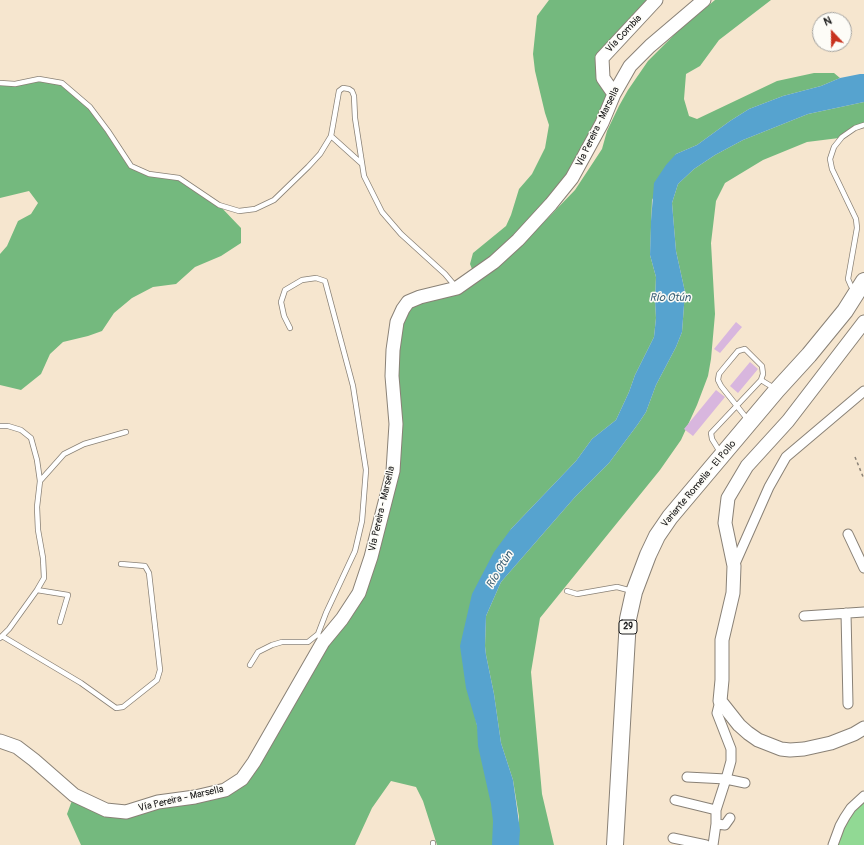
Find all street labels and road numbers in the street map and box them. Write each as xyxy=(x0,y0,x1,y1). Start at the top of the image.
street label: Vía Combia xyxy=(604,13,644,55)
street label: Vía Pereira - Marsella xyxy=(573,85,623,169)
street label: Variante Romelia - El Pollo xyxy=(659,438,739,530)
street label: Vía Pereira - Marsella xyxy=(366,465,398,553)
road number: 29 xyxy=(619,620,637,634)
street label: Vía Pereira - Marsella xyxy=(137,783,225,815)

